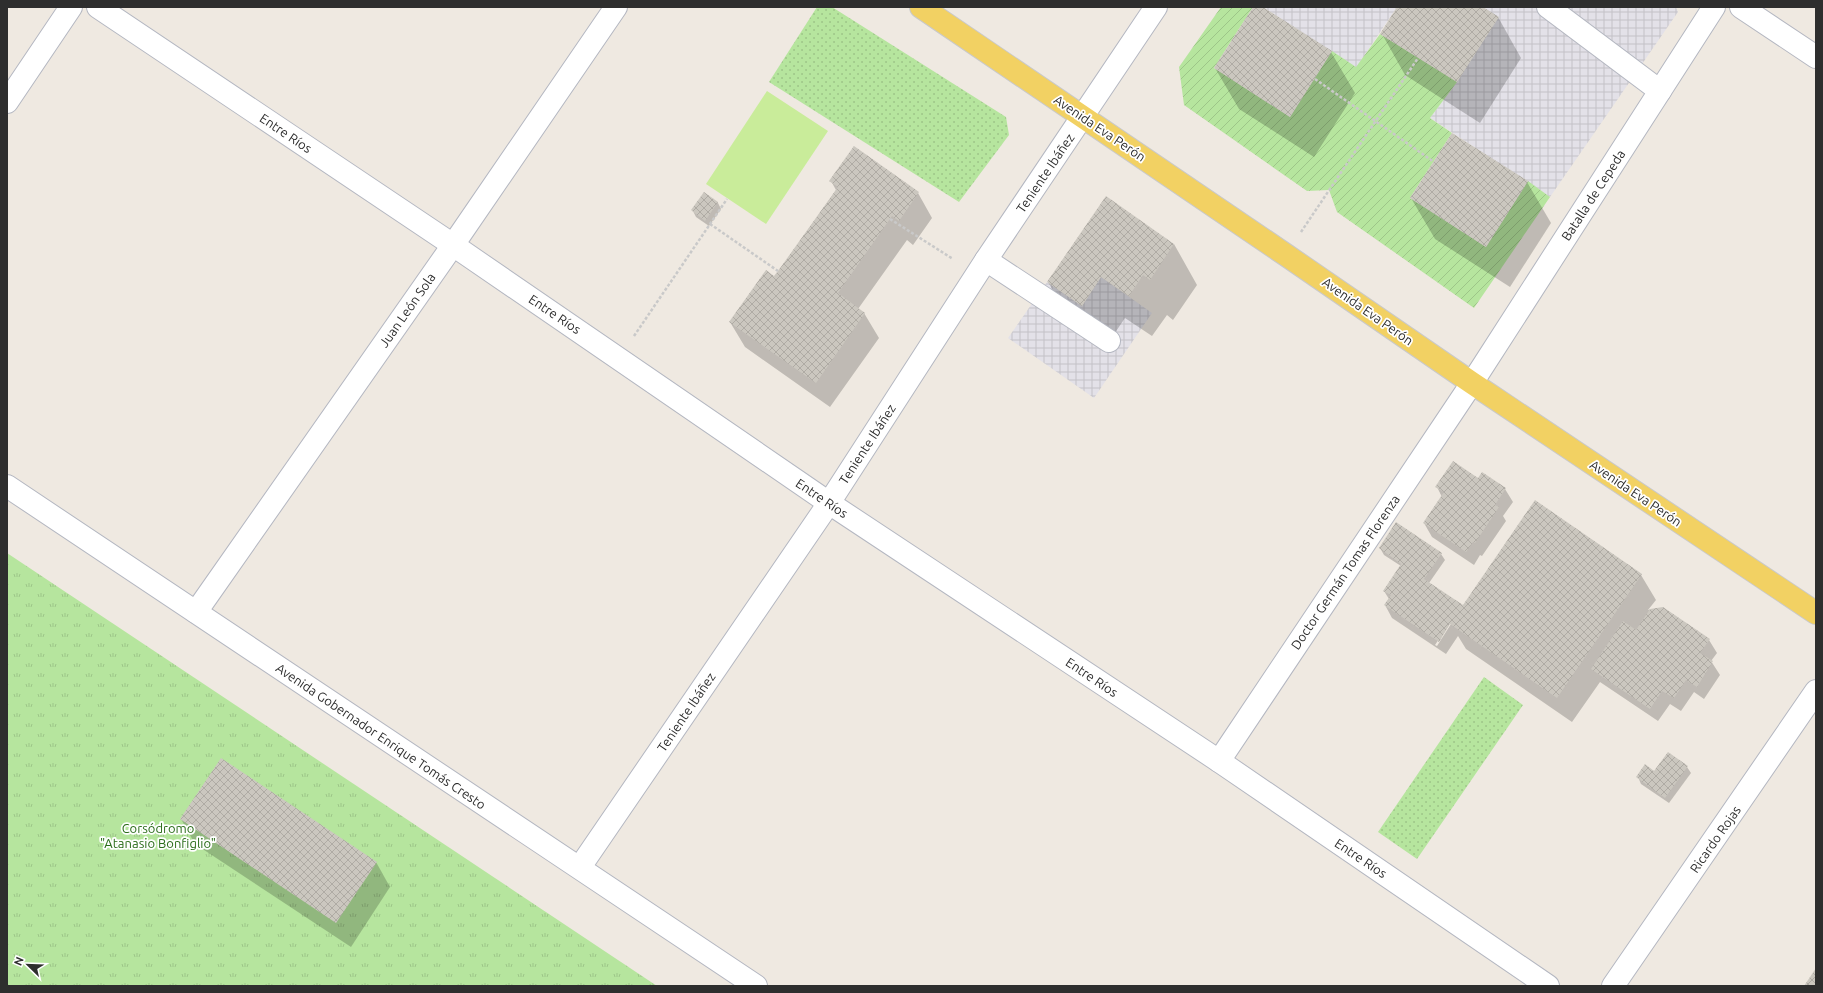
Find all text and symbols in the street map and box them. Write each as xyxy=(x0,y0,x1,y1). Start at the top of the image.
street label: Avenida Eva Perón xyxy=(1052,92,1148,164)
street label: Entre Ríos xyxy=(257,111,315,156)
street label: Teniente Ibáñez xyxy=(1013,131,1077,215)
street label: Batalla de Cepeda xyxy=(1558,147,1628,243)
street label: Juan León Sola xyxy=(376,270,438,350)
street label: Avenida Eva Perón xyxy=(1320,274,1416,348)
street label: Entre Ríos xyxy=(526,292,584,337)
street label: Teniente Ibáñez xyxy=(836,401,898,487)
street label: Avenida Eva Perón xyxy=(1588,457,1684,529)
street label: Entre Ríos xyxy=(793,476,851,521)
street label: Doctor Germán Tomas Florenza xyxy=(1288,492,1402,652)
street label: Entre Ríos xyxy=(1063,655,1121,700)
street label: Avenida Gobernador Enrique Tomás Cresto xyxy=(274,660,488,812)
street label: Teniente Ibáñez xyxy=(654,670,718,754)
street label: Ricardo Rojas xyxy=(1687,803,1743,875)
park label: Corsódromo "Atanasio Bonfiglio" xyxy=(100,821,216,850)
street label: Entre Ríos xyxy=(1332,836,1390,881)
north arrow xyxy=(8,945,48,985)
text: N xyxy=(12,955,26,967)

